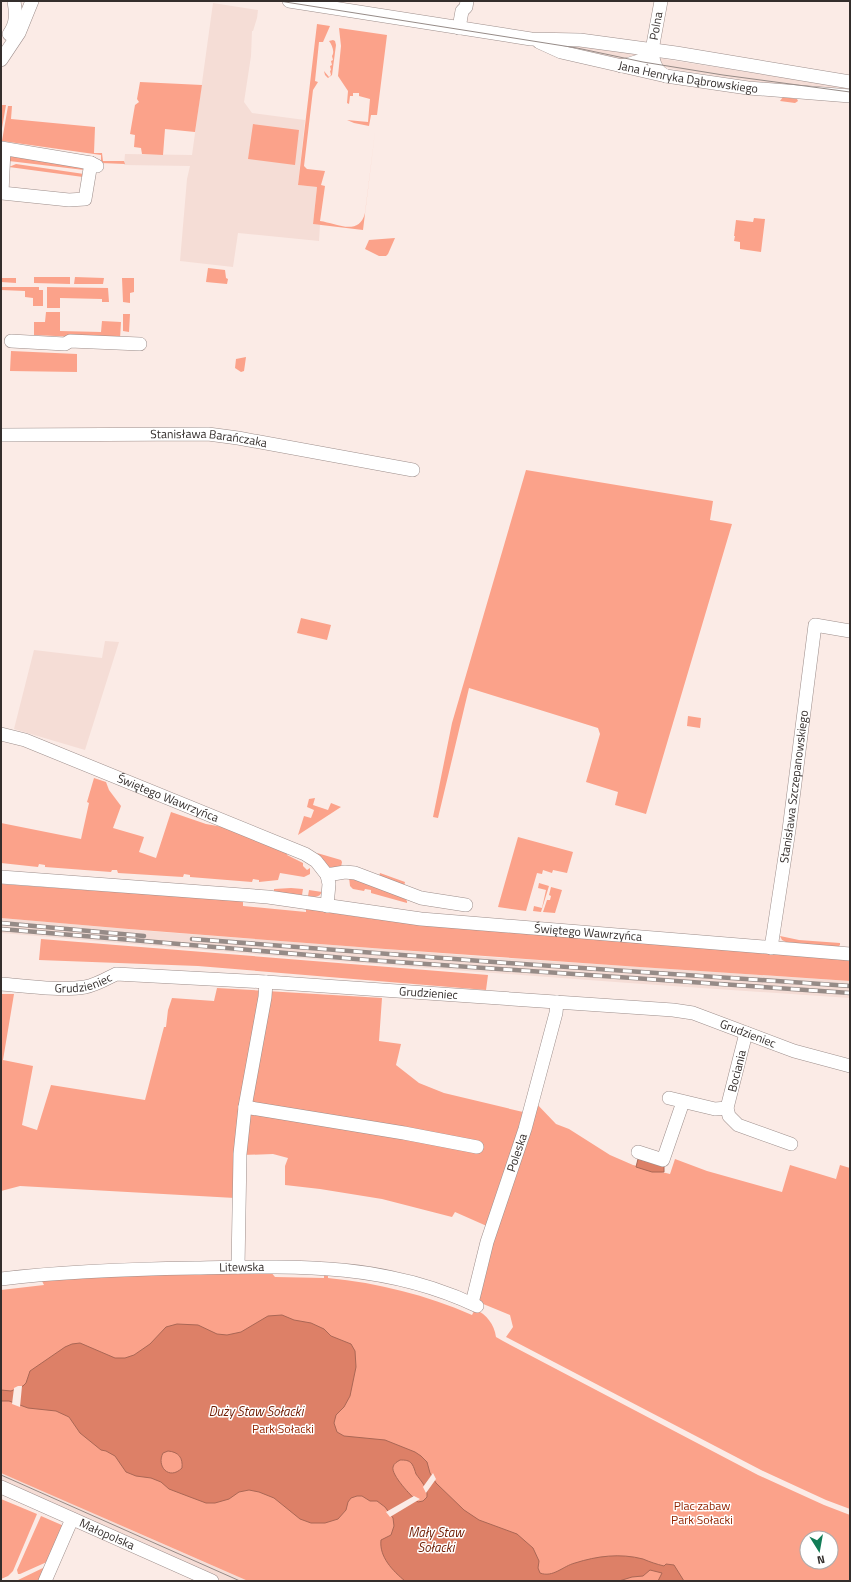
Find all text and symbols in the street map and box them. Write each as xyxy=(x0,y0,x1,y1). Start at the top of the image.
street label: Polna xyxy=(644,10,667,42)
street label: Jana Henryka Dąbrowskiego xyxy=(617,55,759,98)
street label: Stanisława Barańczaka xyxy=(150,424,269,452)
street label: Stanisława Szczepanowskiego xyxy=(774,709,813,864)
street label: Świętego Wawrzyńca xyxy=(114,768,222,827)
street label: Świętego Wawrzyńca xyxy=(533,918,643,946)
street label: Grudzieniec xyxy=(54,968,115,998)
street label: Grudzieniec xyxy=(398,981,458,1004)
street label: Grudzieniec xyxy=(717,1014,779,1052)
street label: Bociania xyxy=(722,1048,751,1094)
street label: Poleska xyxy=(501,1131,532,1174)
street label: Litewska xyxy=(219,1257,264,1276)
water label: Duży Staw Sołacki xyxy=(209,1401,305,1421)
park label: Park Sołacki xyxy=(252,1419,314,1438)
park label: Plac zabaw Park Sołacki xyxy=(671,1496,733,1529)
street label: Małopolska xyxy=(76,1513,138,1554)
water label: Mały Staw Sołacki xyxy=(408,1522,465,1557)
north arrow xyxy=(799,1530,839,1570)
text: N xyxy=(816,1551,826,1568)

